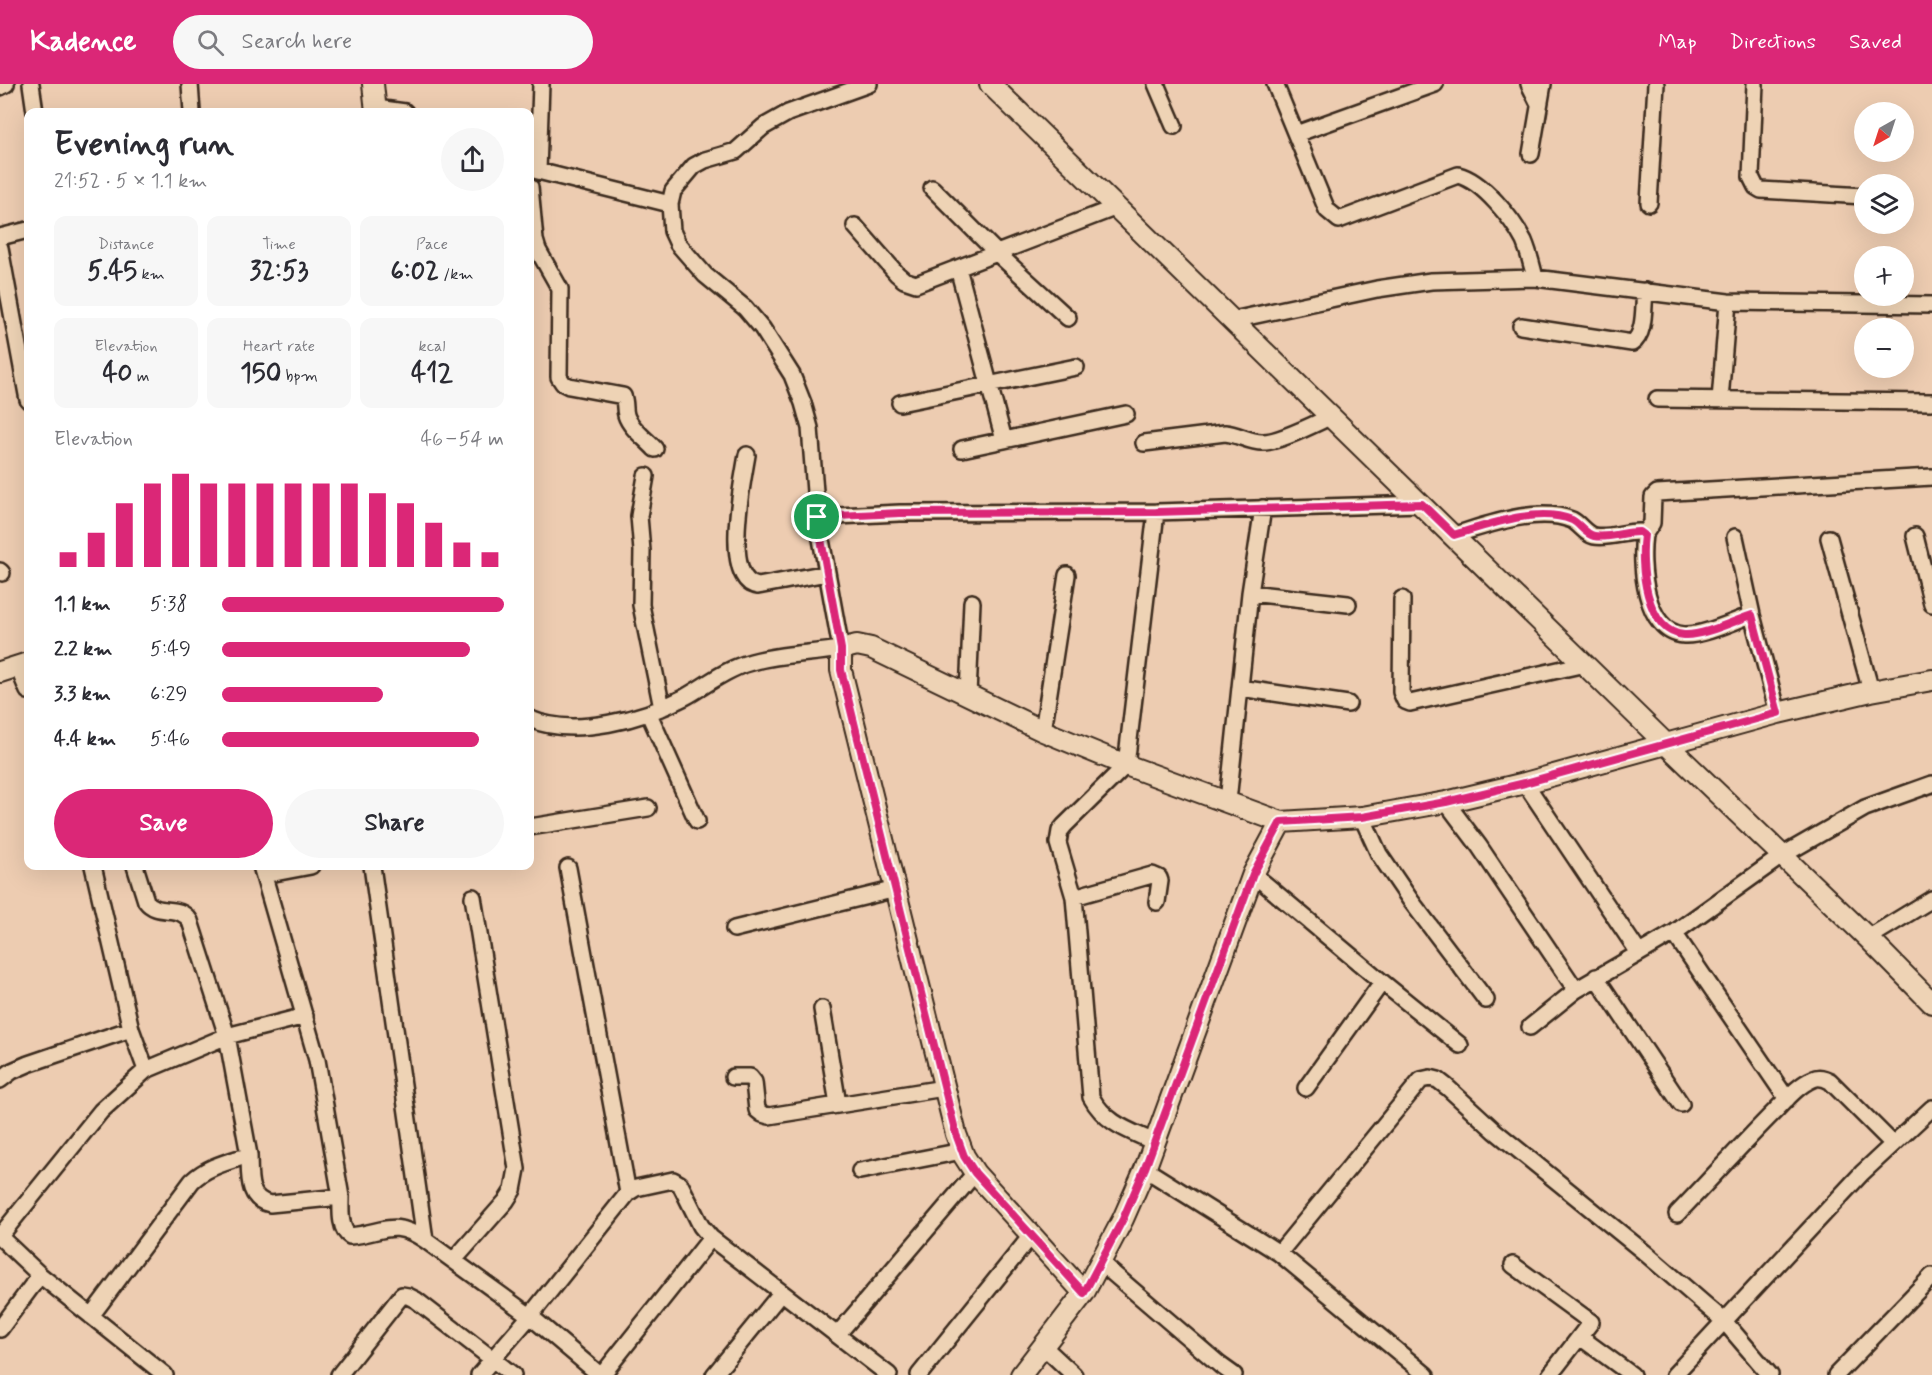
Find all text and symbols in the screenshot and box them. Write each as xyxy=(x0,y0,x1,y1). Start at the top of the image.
search box xyxy=(173,15,593,69)
text: Kadence xyxy=(30,24,137,61)
icon: search xyxy=(194,26,227,59)
text: Search here xyxy=(242,28,352,56)
text: Map xyxy=(1658,28,1697,56)
text: Directions xyxy=(1730,28,1816,56)
text: Saved xyxy=(1849,28,1902,56)
north arrow xyxy=(1854,102,1914,162)
map controls xyxy=(1854,102,1914,378)
text: Evening run xyxy=(54,123,234,167)
button: share xyxy=(441,128,504,191)
text: 21:52 · 5 × 1.1 km xyxy=(54,168,207,195)
button: layers xyxy=(1854,174,1914,234)
text: Distance xyxy=(98,234,154,255)
text: Time xyxy=(262,234,296,255)
text: Pace xyxy=(416,234,448,255)
button: + xyxy=(1854,246,1914,306)
text: 5.45 xyxy=(87,255,137,289)
text: 32:53 xyxy=(249,255,309,289)
text: 6:02 xyxy=(390,255,439,289)
text: km xyxy=(137,264,165,285)
text: /km xyxy=(439,264,474,285)
button: − xyxy=(1854,318,1914,378)
text: Elevation xyxy=(95,336,158,357)
text: Heart rate xyxy=(243,336,315,357)
text: kcal xyxy=(419,336,445,357)
text: 40 xyxy=(102,357,132,391)
text: 150 xyxy=(240,357,281,391)
text: 412 xyxy=(411,357,453,391)
text: m xyxy=(132,366,150,387)
text: bpm xyxy=(281,366,318,387)
text: Elevation xyxy=(54,426,133,453)
text: 46–54 m xyxy=(420,426,504,453)
pin xyxy=(791,491,842,542)
icon: arrive xyxy=(800,500,833,533)
text: 1.1 km xyxy=(54,591,111,618)
text: 5:38 xyxy=(150,591,187,618)
text: 2.2 km xyxy=(54,636,112,663)
text: 5:49 xyxy=(150,636,191,663)
text: 3.3 km xyxy=(54,681,111,708)
text: 6:29 xyxy=(150,681,187,708)
text: 4.4 km xyxy=(54,726,116,753)
text: 5:46 xyxy=(150,726,190,753)
button: Save xyxy=(54,789,273,858)
button: Share xyxy=(285,789,504,858)

